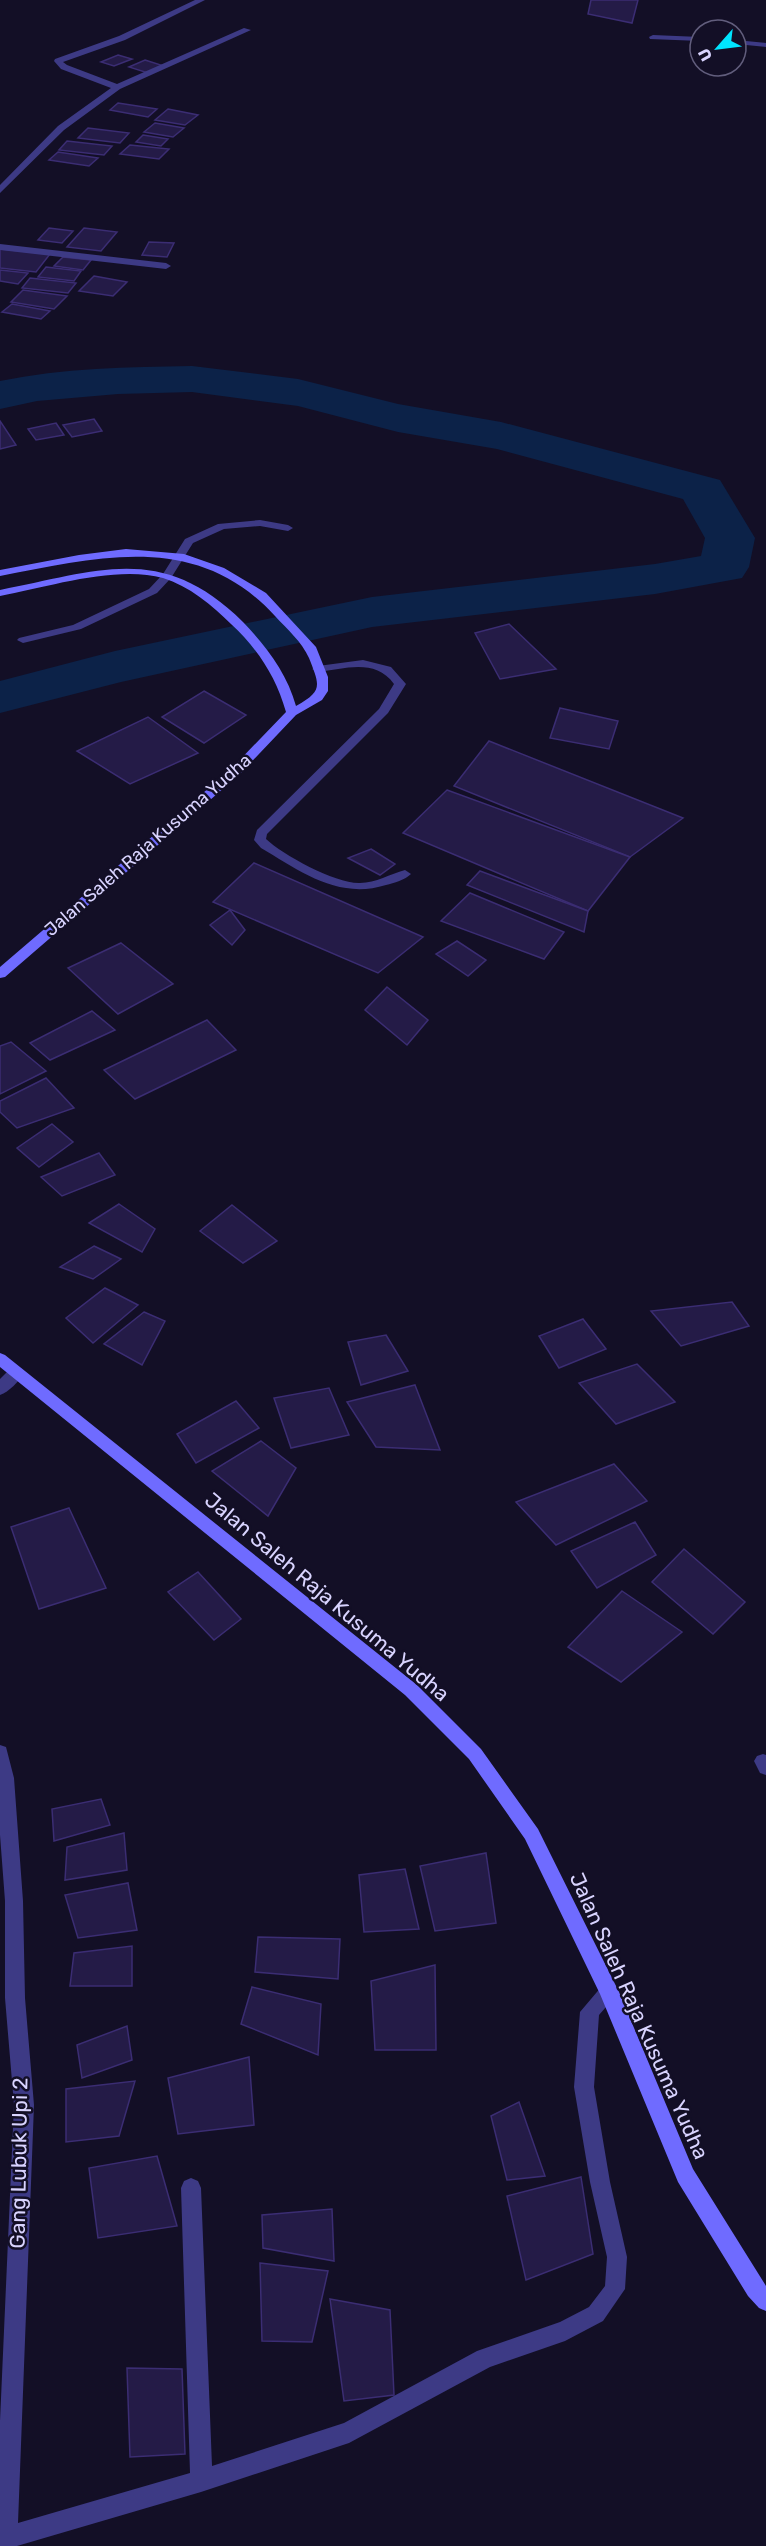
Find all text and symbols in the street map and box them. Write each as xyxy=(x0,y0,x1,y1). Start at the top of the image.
north arrow xyxy=(688,18,748,78)
text: U xyxy=(694,45,716,64)
street label: Jalan Saleh Raja Kusuma Yudha xyxy=(40,749,256,941)
street label: Jalan Saleh Raja Kusuma Yudha xyxy=(200,1487,455,1706)
street label: Jalan Saleh Raja Kusuma Yudha xyxy=(565,1869,714,2163)
street label: Gang Lubuk Upi 2 xyxy=(5,2077,32,2249)

